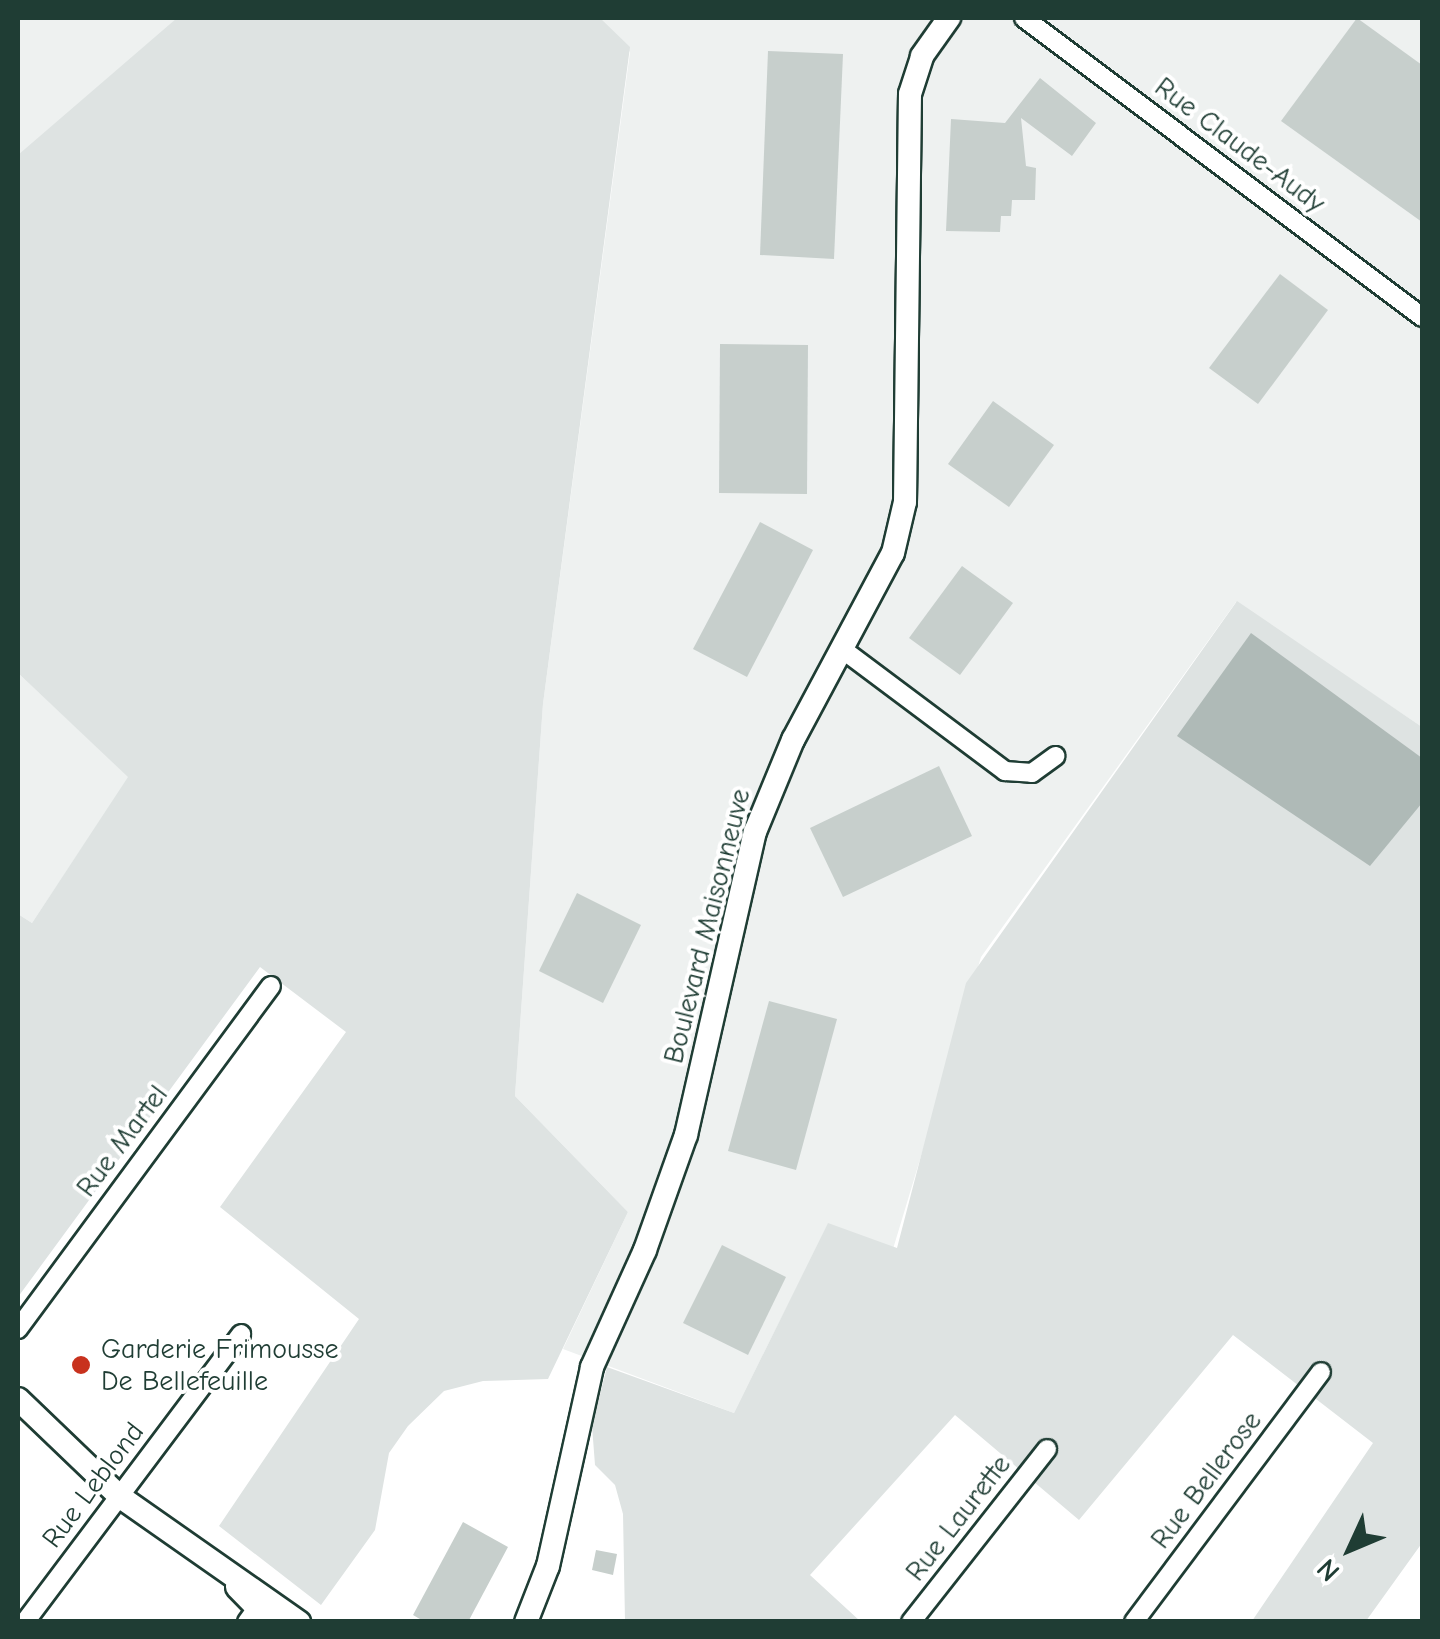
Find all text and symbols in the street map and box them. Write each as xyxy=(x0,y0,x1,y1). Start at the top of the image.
street label: Rue Claude-Audy xyxy=(1148,70,1332,220)
street label: Boulevard Maisonneuve xyxy=(657,785,757,1067)
street label: Rue Martel xyxy=(69,1079,175,1203)
place label: Garderie Frimousse De Bellefeuille xyxy=(101,1332,339,1398)
marker: Garderie Frimousse De Bellefeuille xyxy=(70,1354,92,1376)
street label: Rue Bellerose xyxy=(1144,1405,1268,1555)
street label: Rue Leblond xyxy=(35,1416,151,1554)
street label: Rue Laurette xyxy=(898,1448,1018,1588)
north arrow xyxy=(1300,1499,1400,1599)
text: N xyxy=(1311,1552,1346,1588)

